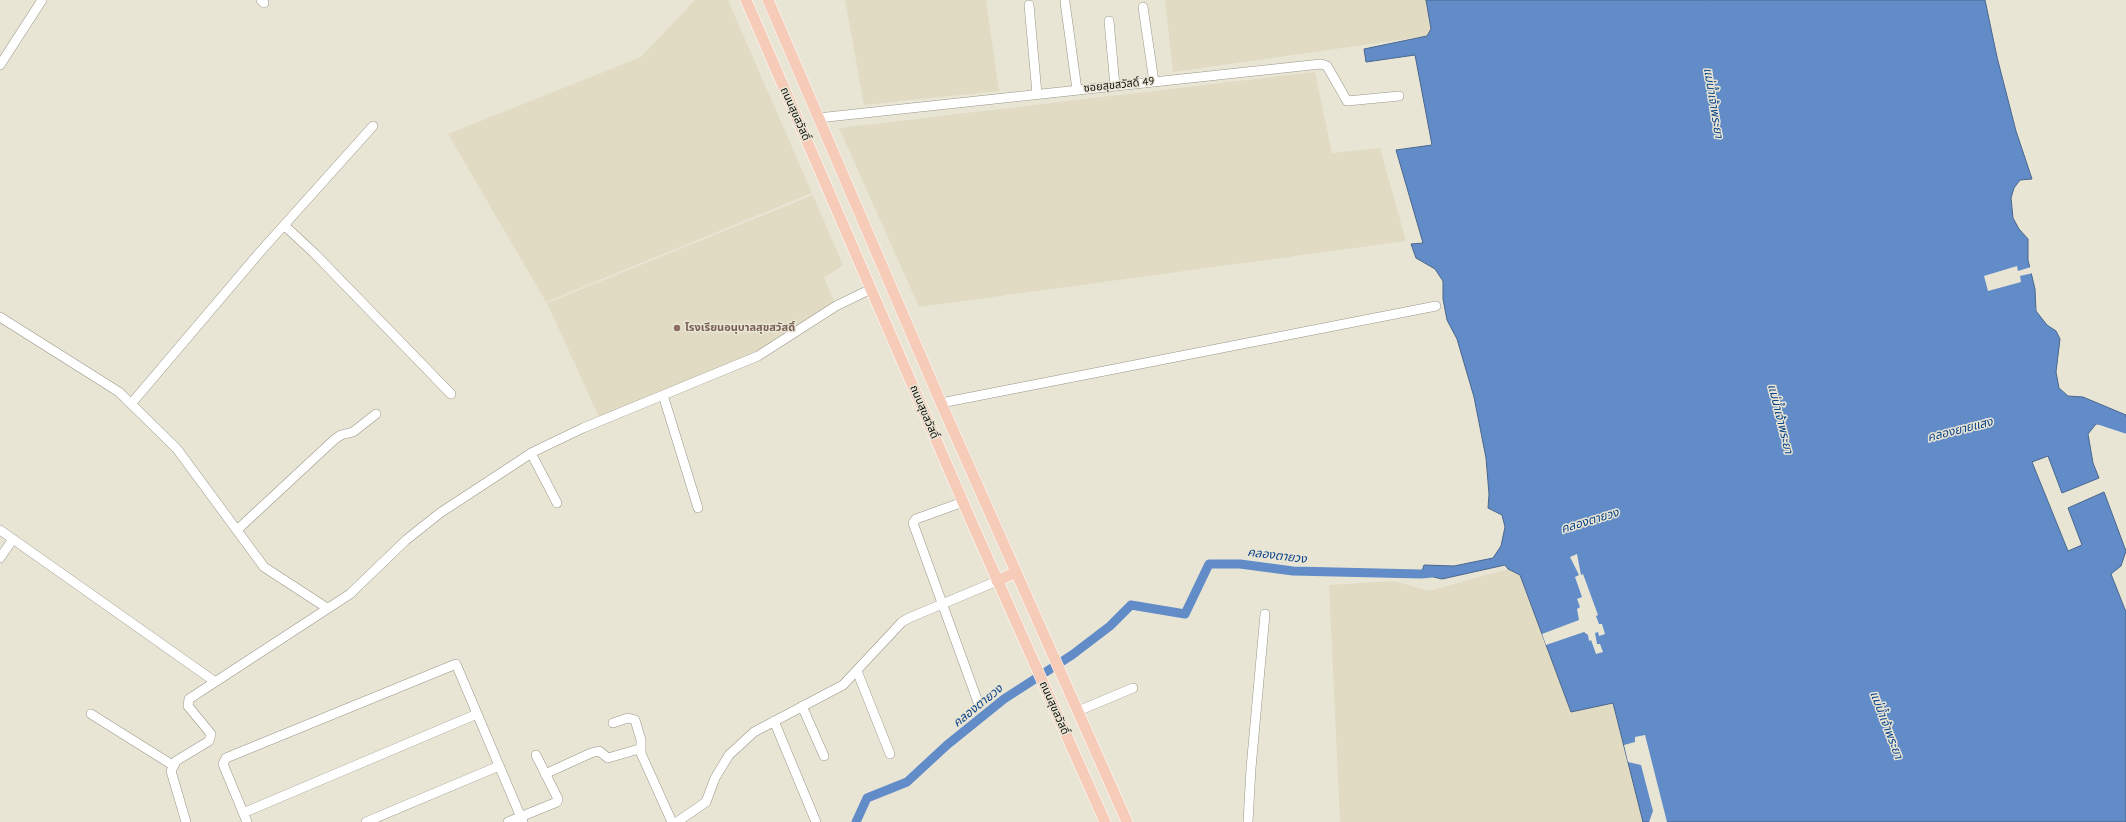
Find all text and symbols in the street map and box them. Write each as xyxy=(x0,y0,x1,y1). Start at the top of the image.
water label: แม่น้ำเจ้าพระยา xyxy=(1700,67,1726,139)
street label: ซอยสุขสวัสดิ์ 49 xyxy=(1083,75,1155,95)
street label: ถนนสุขสวัสดิ์ xyxy=(777,85,813,143)
place label: โรงเรียนอนุบาลสุขสวัสดิ์ xyxy=(685,321,795,335)
marker: โรงเรียนอนุบาลสุขสวัสดิ์ xyxy=(672,323,682,333)
street label: ถนนสุขสวัสดิ์ xyxy=(907,383,941,441)
water label: แม่น้ำเจ้าพระยา xyxy=(1764,383,1796,455)
water label: คลองยายแสง xyxy=(1926,415,1994,445)
water label: คลองตายวง xyxy=(1559,505,1621,537)
water label: คลองตายวง xyxy=(1247,545,1307,567)
street label: ถนนสุขสวัสดิ์ xyxy=(1036,679,1072,737)
water label: คลองตายวง xyxy=(950,682,1006,730)
water label: แม่น้ำเจ้าพระยา xyxy=(1867,689,1905,761)

